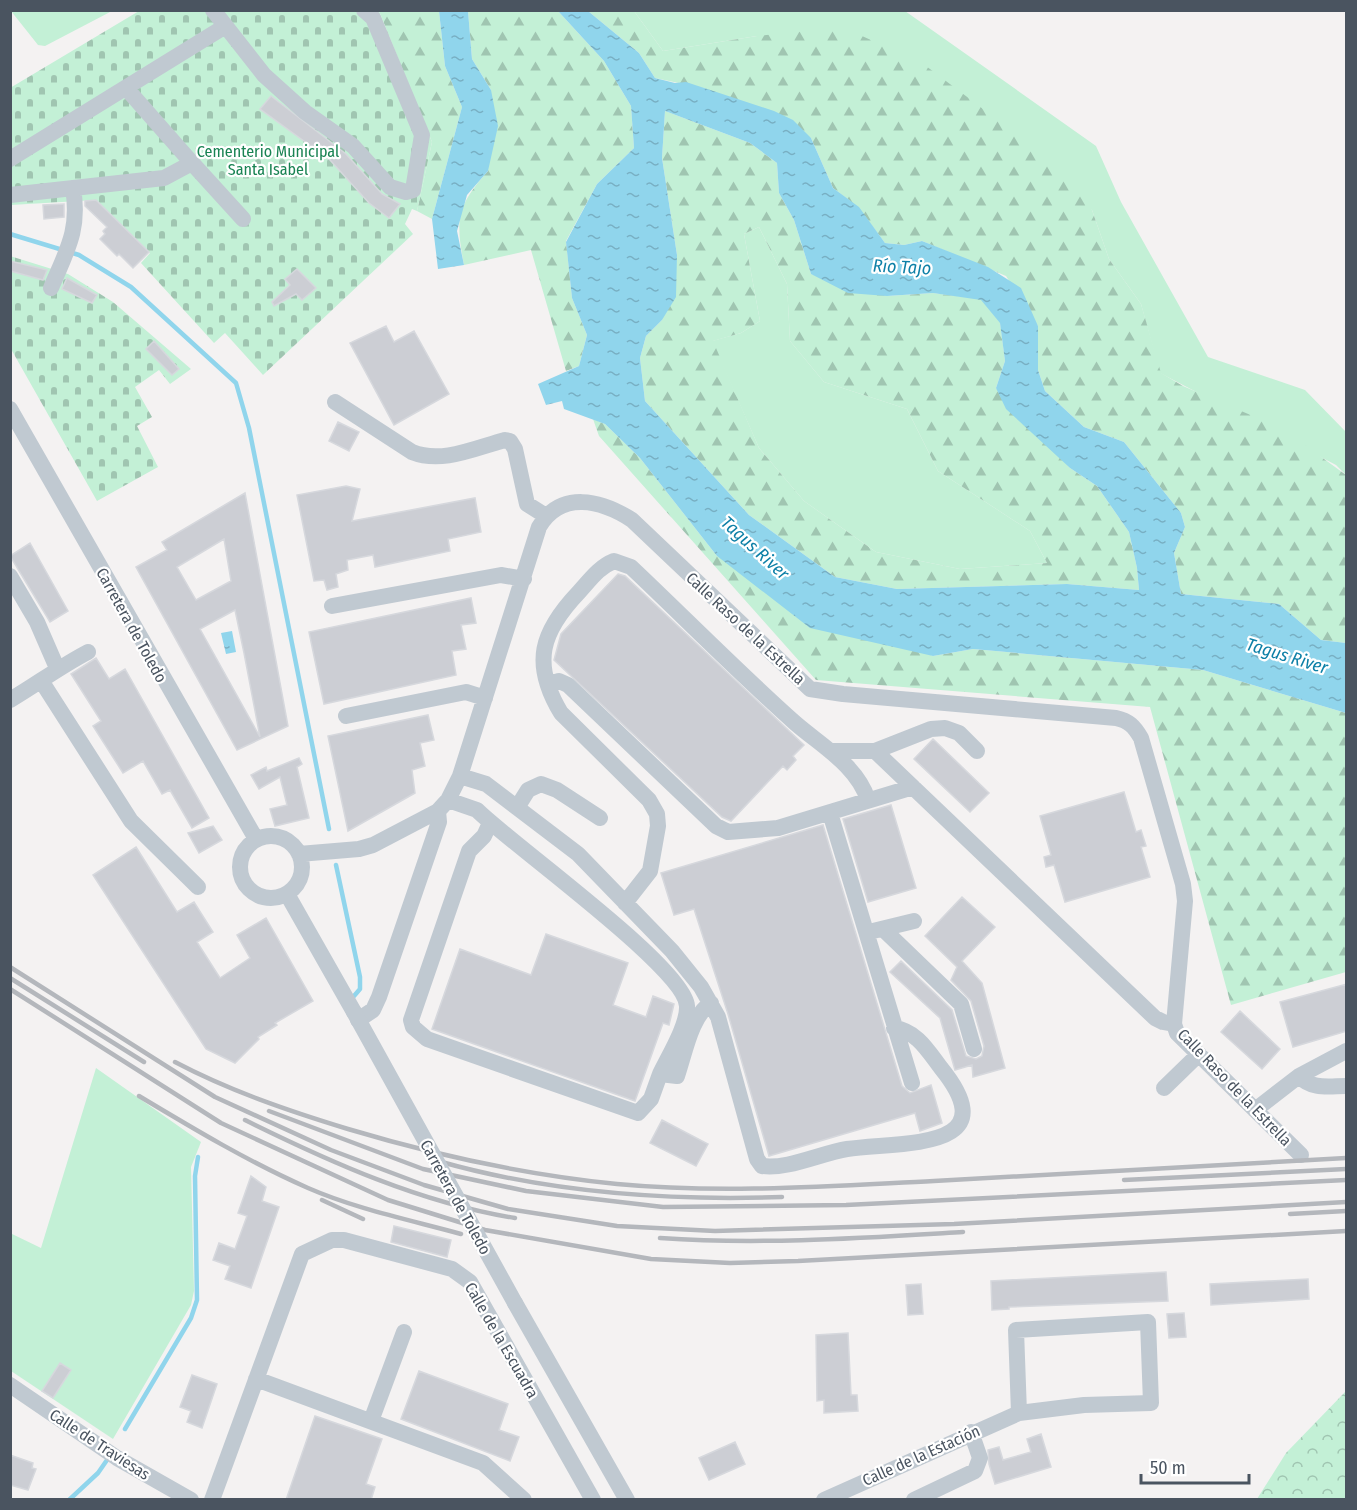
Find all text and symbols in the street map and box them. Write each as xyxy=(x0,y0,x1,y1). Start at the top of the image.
park label: Cementerio Municipal Santa Isabel xyxy=(197,142,339,179)
water label: Río Tajo xyxy=(872,254,932,280)
water label: Tagus River xyxy=(716,512,794,585)
street label: Carretera de Toledo xyxy=(92,565,171,686)
street label: Calle Raso de la Estrella xyxy=(682,568,809,689)
water label: Tagus River xyxy=(1244,633,1331,679)
street label: Calle Raso de la Estrella xyxy=(1174,1025,1296,1150)
street label: Carretera de Toledo xyxy=(416,1137,495,1258)
street label: Calle de la Escuadra xyxy=(461,1279,542,1402)
street label: Calle de Traviesas xyxy=(46,1405,154,1484)
street label: Calle de la Estación xyxy=(860,1421,983,1490)
scale bar xyxy=(1141,1447,1249,1485)
text: 50 m xyxy=(1150,1457,1186,1479)

